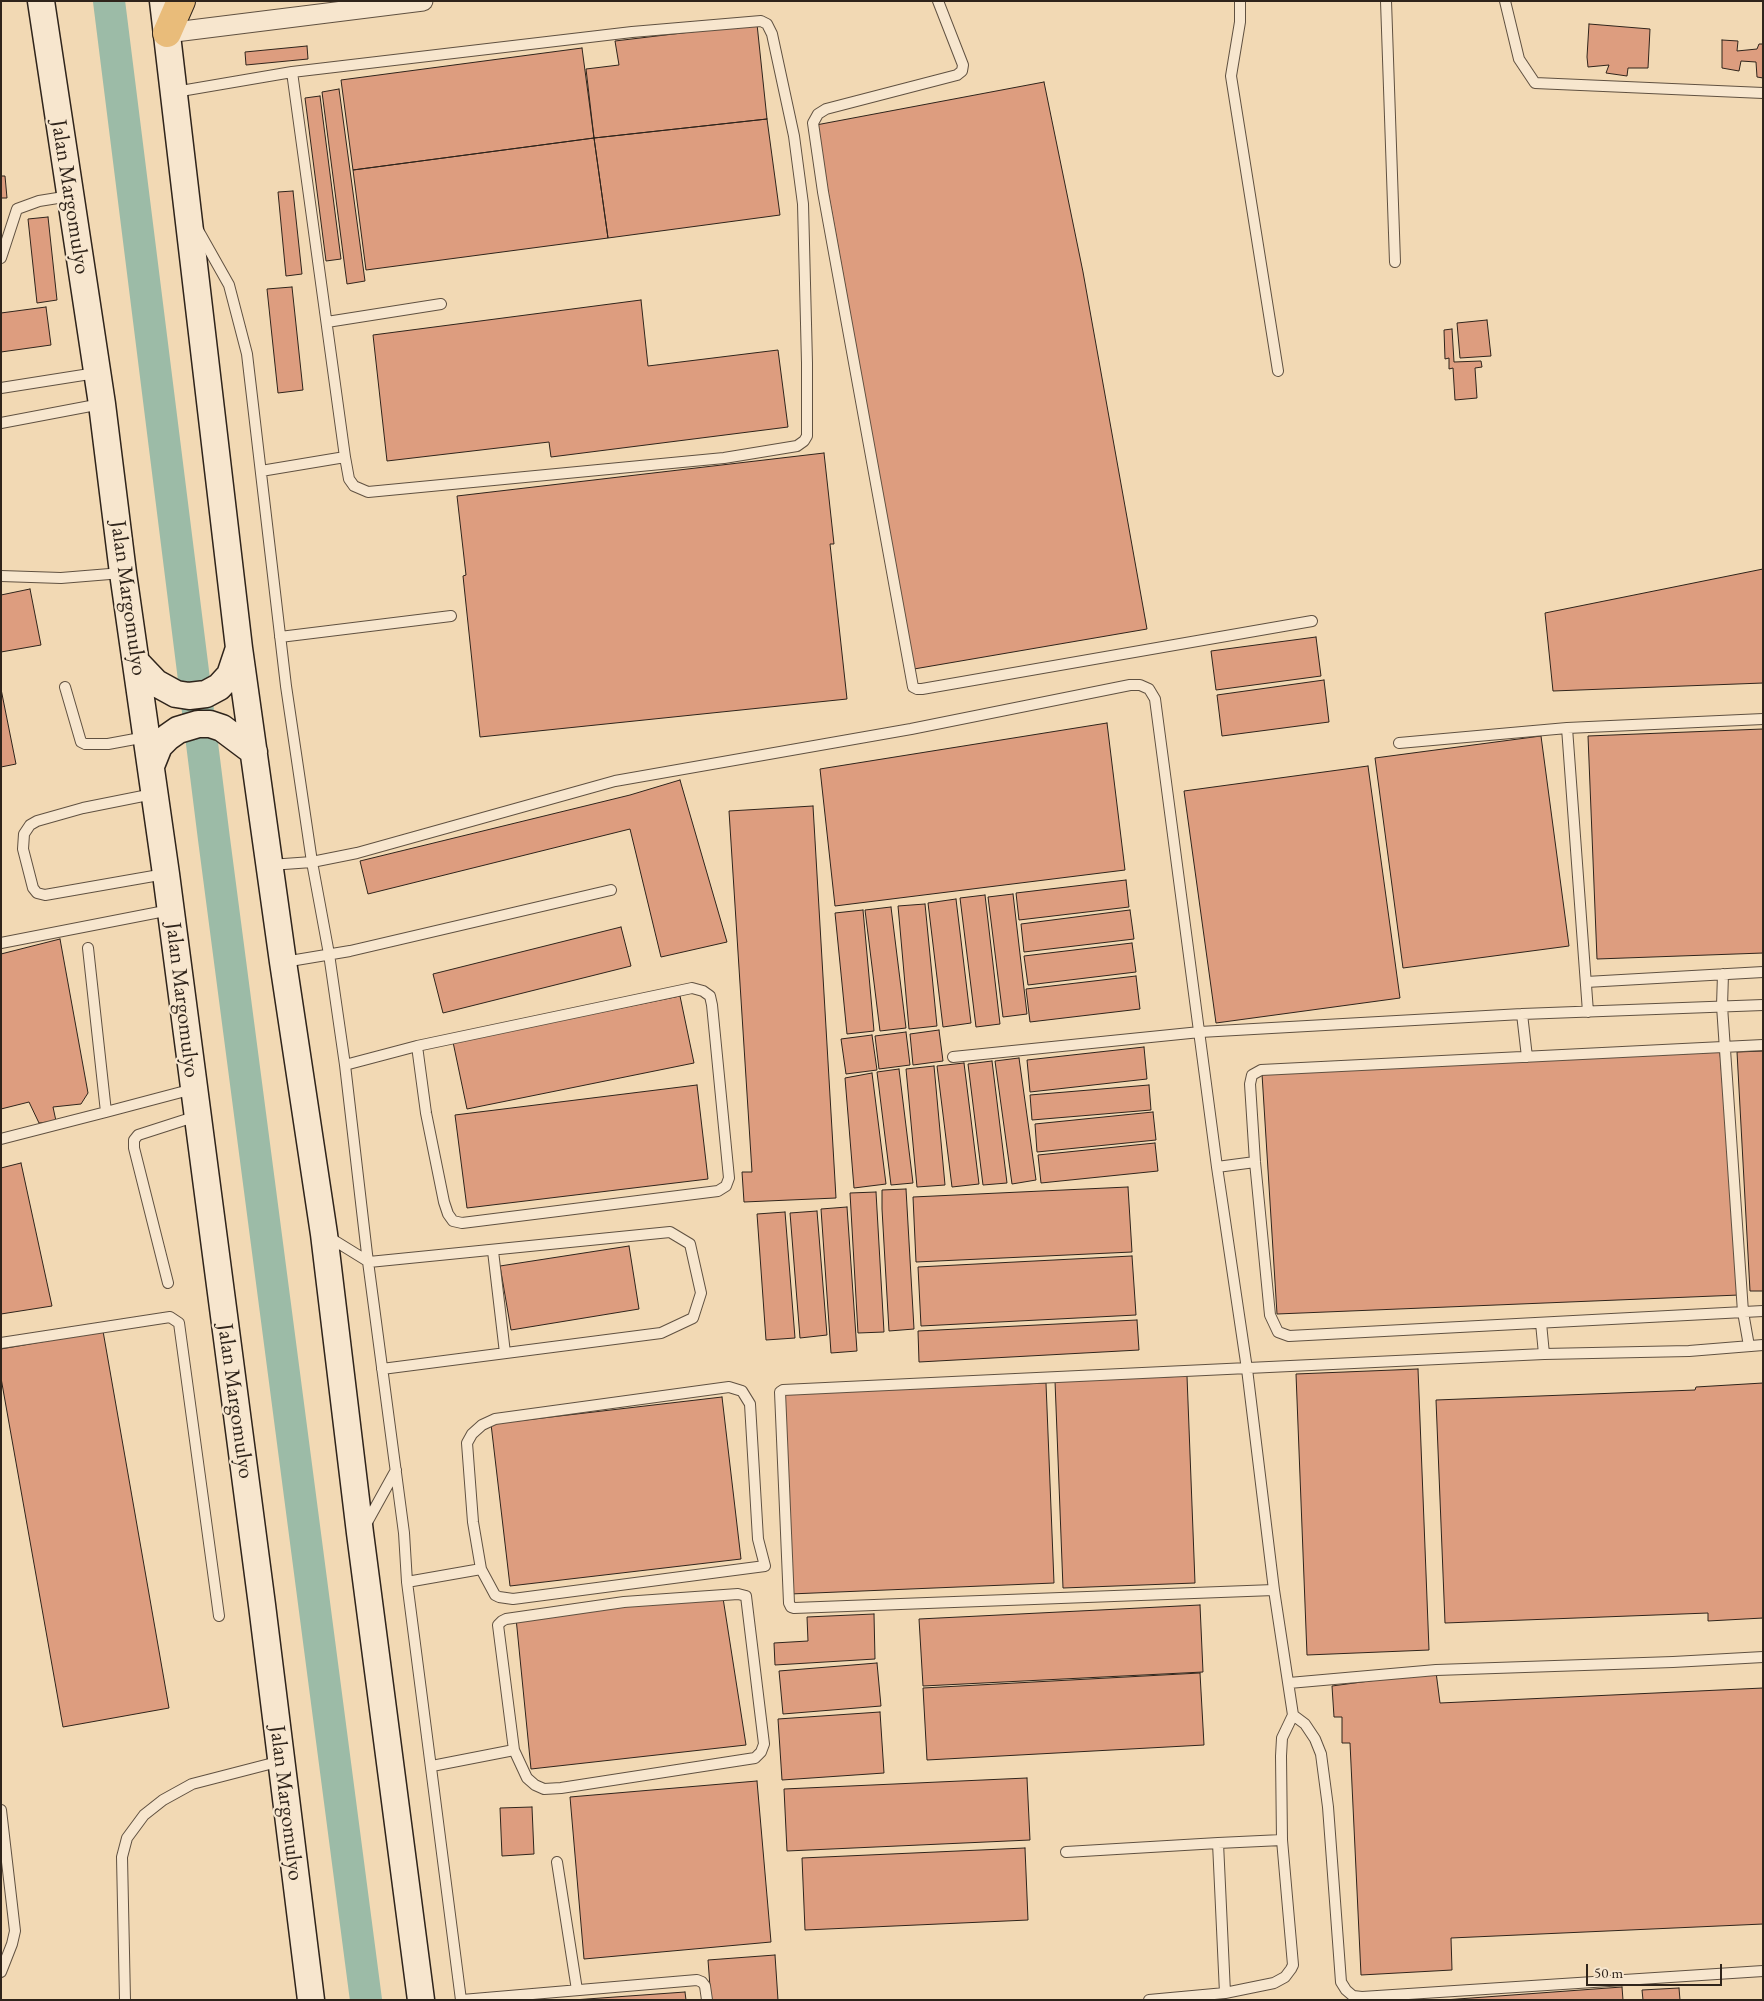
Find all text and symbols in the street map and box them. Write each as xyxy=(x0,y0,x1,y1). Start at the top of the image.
street label: Jalan Margomulyo xyxy=(45,118,95,276)
street label: Jalan Margomulyo xyxy=(104,519,152,677)
street label: Jalan Margomulyo xyxy=(159,921,205,1079)
street label: Jalan Margomulyo xyxy=(211,1322,259,1480)
street label: Jalan Margomulyo xyxy=(263,1724,309,1882)
scale bar xyxy=(1589,1954,1725,1986)
text: 50 m xyxy=(1594,1963,1623,1982)

